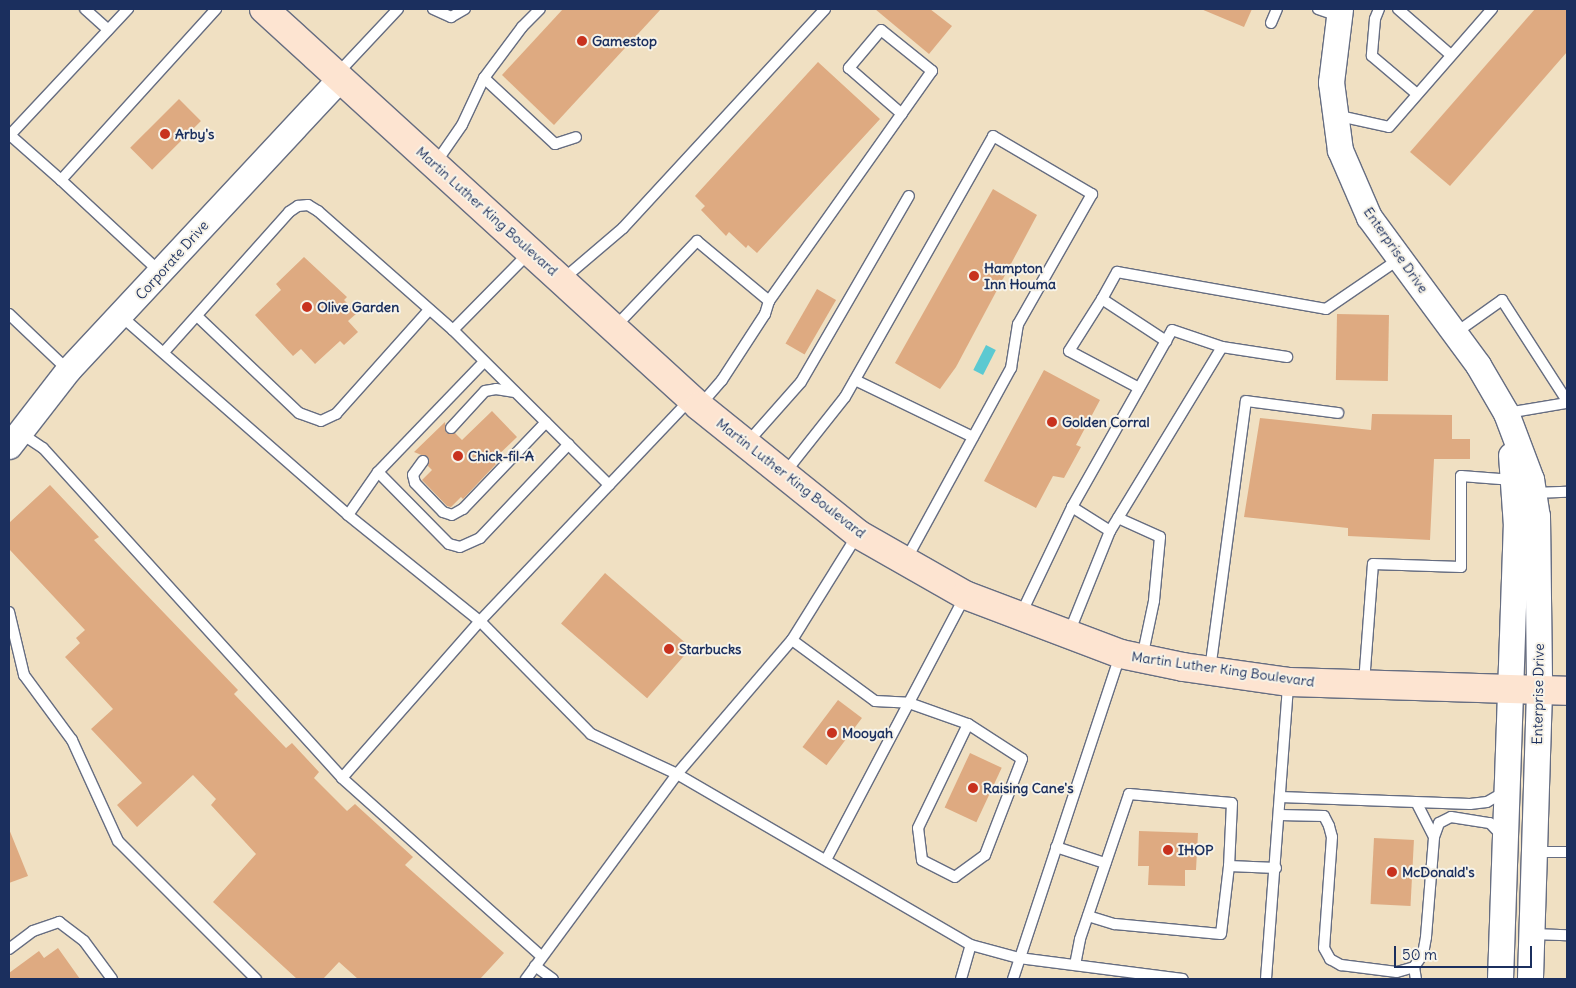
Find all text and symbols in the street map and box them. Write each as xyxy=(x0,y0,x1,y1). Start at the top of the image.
place label: Gamestop xyxy=(592,33,657,49)
marker: Gamestop xyxy=(576,35,588,47)
place label: Arby's xyxy=(175,126,214,142)
marker: Arby's xyxy=(159,128,171,140)
street label: Martin Luther King Boulevard xyxy=(413,143,561,279)
street label: Enterprise Drive xyxy=(1360,204,1432,296)
street label: Corporate Drive xyxy=(132,217,212,303)
place label: Hampton Inn Houma xyxy=(984,260,1056,292)
marker: Hampton Inn Houma xyxy=(968,270,980,282)
place label: Olive Garden xyxy=(317,299,399,315)
marker: Olive Garden xyxy=(301,301,313,313)
place label: Golden Corral xyxy=(1062,414,1150,430)
street label: Martin Luther King Boulevard xyxy=(713,415,869,541)
marker: Golden Corral xyxy=(1046,416,1058,428)
place label: Chick-fil-A xyxy=(468,448,534,464)
marker: Chick-fil-A xyxy=(452,450,464,462)
place label: Starbucks xyxy=(679,641,741,657)
marker: Starbucks xyxy=(663,643,675,655)
street label: Enterprise Drive xyxy=(1529,643,1547,745)
street label: Martin Luther King Boulevard xyxy=(1130,648,1316,690)
place label: Mooyah xyxy=(842,725,893,741)
marker: Mooyah xyxy=(826,727,838,739)
place label: Raising Cane's xyxy=(983,780,1073,796)
marker: Raising Cane's xyxy=(967,782,979,794)
place label: IHOP xyxy=(1178,842,1213,858)
marker: IHOP xyxy=(1162,844,1174,856)
place label: McDonald's xyxy=(1402,864,1475,880)
marker: McDonald's xyxy=(1386,866,1398,878)
scale bar xyxy=(1396,936,1534,968)
text: 50 m xyxy=(1402,945,1437,964)

